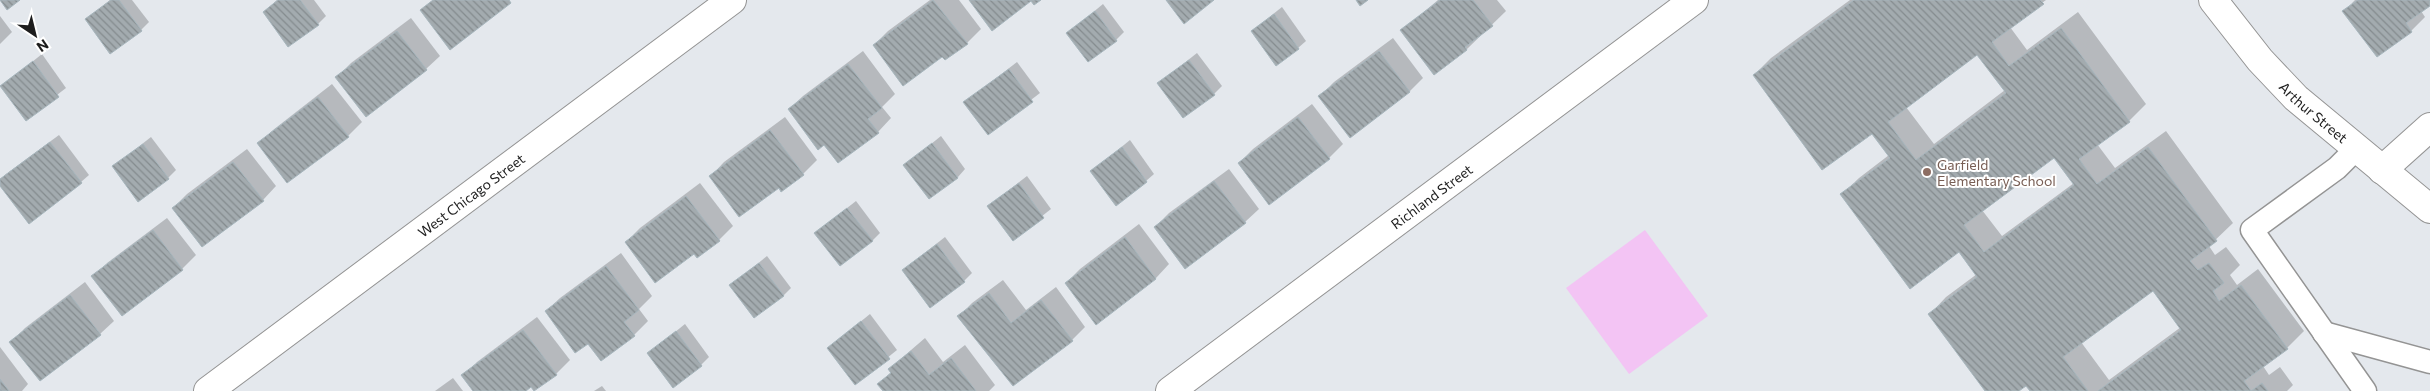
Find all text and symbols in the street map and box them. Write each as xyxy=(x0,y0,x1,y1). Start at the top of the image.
north arrow xyxy=(10,10,60,60)
text: N xyxy=(34,36,52,56)
street label: Arthur Street xyxy=(2276,78,2352,146)
street label: West Chicago Street xyxy=(414,149,528,240)
place label: Garfield Elementary School xyxy=(1937,156,2056,189)
street label: Richland Street xyxy=(1387,160,1476,232)
marker: Garfield Elementary School xyxy=(1921,166,1933,178)

